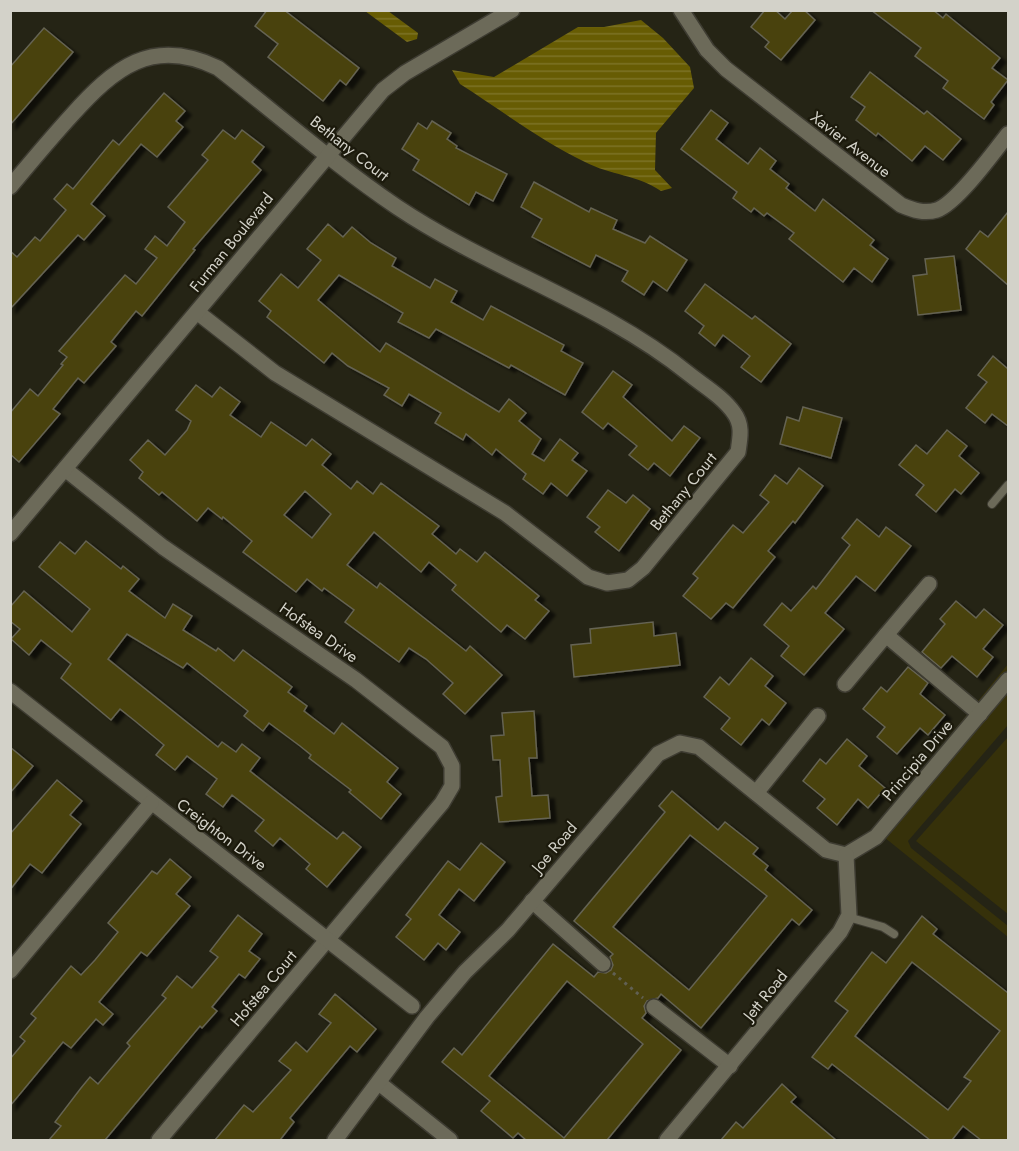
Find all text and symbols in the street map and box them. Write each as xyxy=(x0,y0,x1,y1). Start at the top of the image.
street label: Xavier Avenue xyxy=(806,106,896,183)
street label: Bethany Court xyxy=(305,110,394,187)
street label: Furman Boulevard xyxy=(184,188,279,297)
street label: Bethany Court xyxy=(645,447,722,535)
street label: Hofstea Drive xyxy=(275,597,363,668)
street label: Principia Drive xyxy=(877,715,958,806)
street label: Creighton Drive xyxy=(172,793,272,876)
street label: Joe Road xyxy=(525,817,583,879)
street label: Hofstea Court xyxy=(225,945,302,1031)
street label: Jett Road xyxy=(737,965,793,1027)

